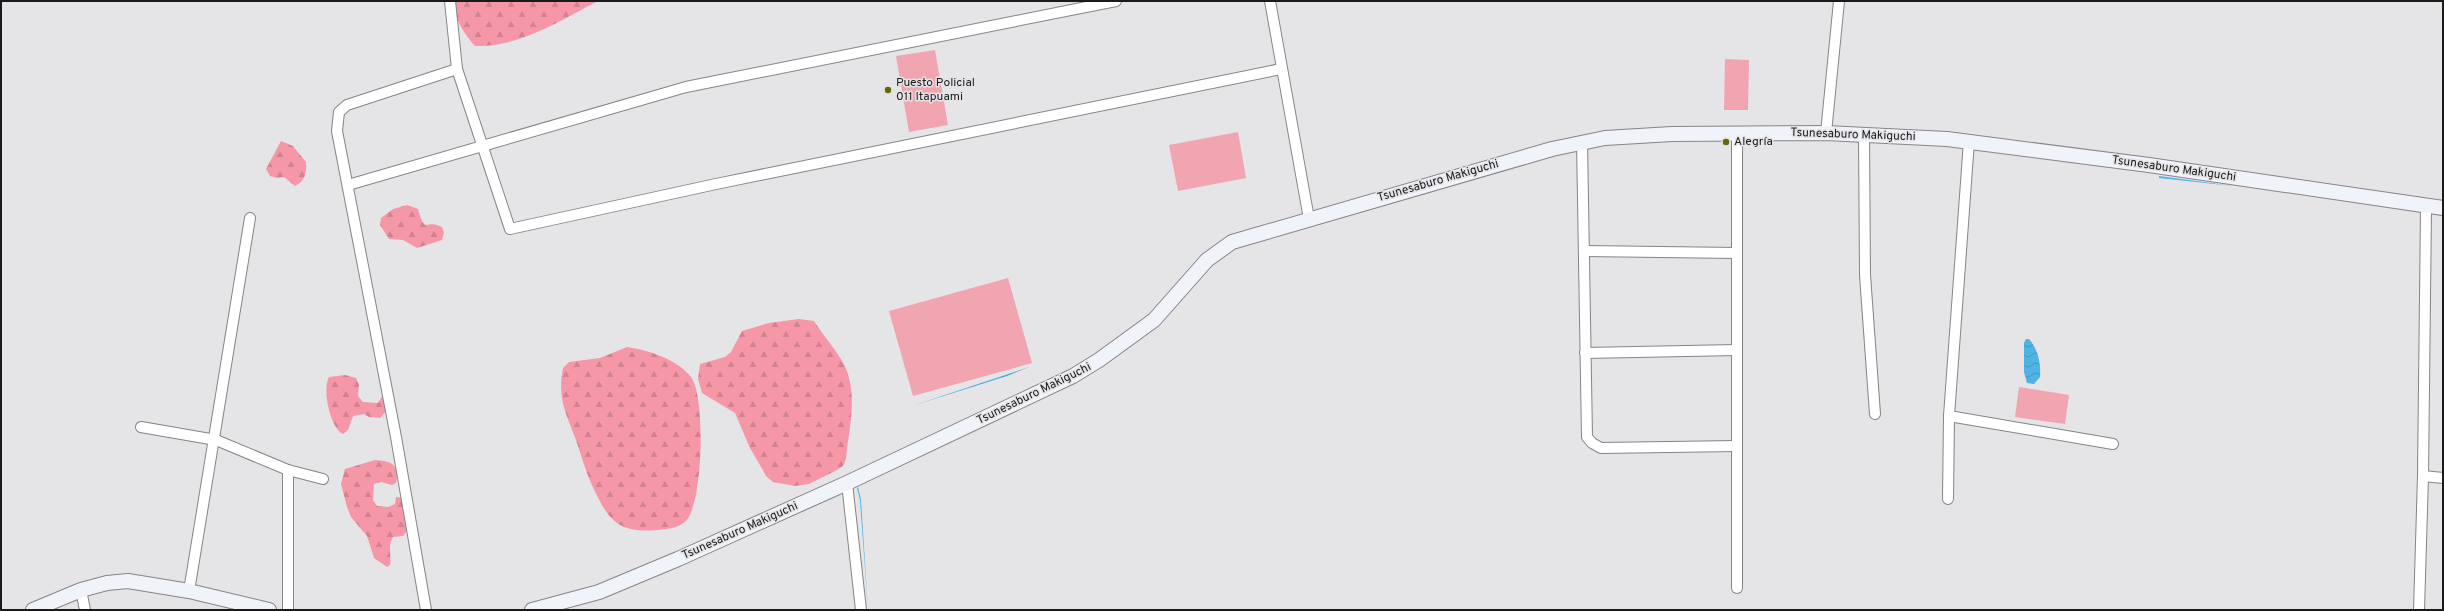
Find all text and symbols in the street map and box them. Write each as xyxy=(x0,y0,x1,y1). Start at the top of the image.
place label: Puesto Policial 011 Itapuami xyxy=(896,75,975,105)
marker: Puesto Policial 011 Itapuami xyxy=(883,85,893,95)
street label: Tsunesaburo Makiguchi xyxy=(1790,125,1916,145)
place label: Alegría xyxy=(1734,134,1773,150)
marker: Alegría xyxy=(1721,137,1731,147)
street label: Tsunesaburo Makiguchi xyxy=(2111,152,2237,186)
street label: Tsunesaburo Makiguchi xyxy=(1376,156,1500,206)
street label: Tsunesaburo Makiguchi xyxy=(974,359,1094,429)
street label: Tsunesaburo Makiguchi xyxy=(679,498,801,564)

